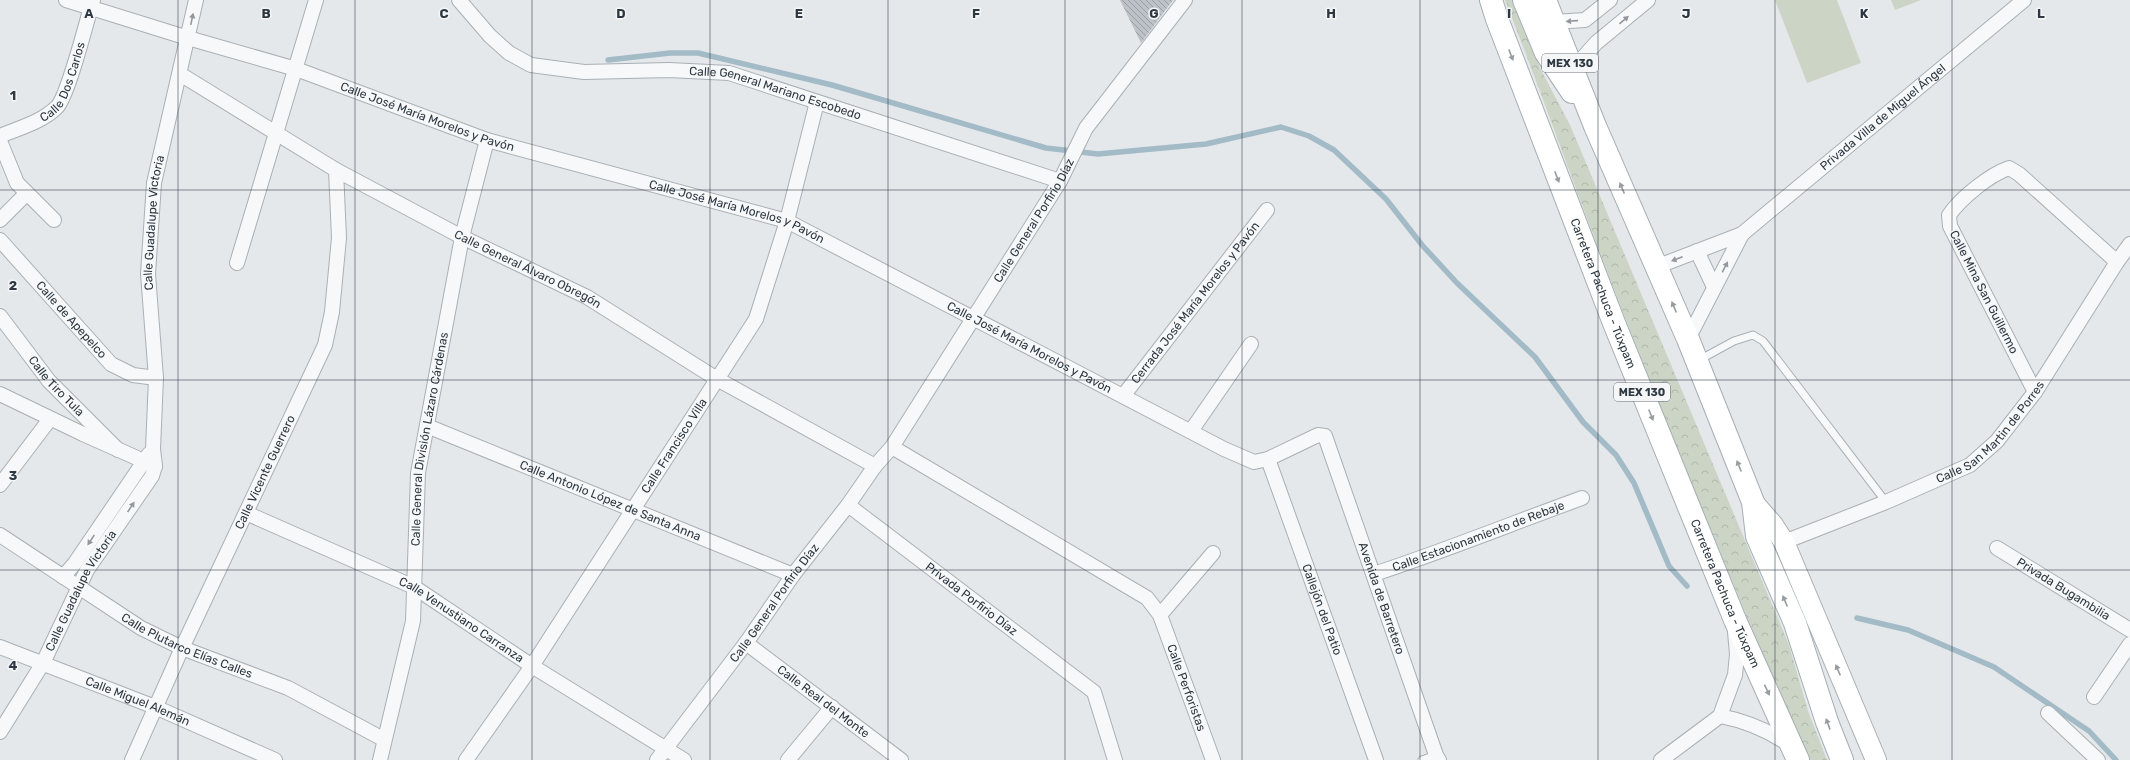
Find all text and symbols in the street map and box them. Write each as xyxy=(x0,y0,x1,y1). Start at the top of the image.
text: A xyxy=(84,6,94,21)
text: B xyxy=(261,6,271,21)
text: C xyxy=(439,6,449,21)
text: D xyxy=(616,6,626,21)
text: E xyxy=(795,6,803,21)
text: F xyxy=(972,6,980,21)
text: G xyxy=(1149,6,1159,21)
text: H xyxy=(1326,6,1336,21)
text: I xyxy=(1507,6,1511,21)
text: J xyxy=(1682,6,1690,21)
text: K xyxy=(1860,6,1869,21)
text: L xyxy=(2037,6,2045,21)
one-way arrow xyxy=(189,13,195,25)
one-way arrow xyxy=(1619,15,1630,24)
one-way arrow xyxy=(1566,17,1578,24)
street label: Calle Dos Carlos xyxy=(37,40,88,125)
one-way arrow xyxy=(1508,50,1514,62)
road number: MEX 130 xyxy=(1542,54,1598,72)
street label: Privada Villa de Miguel Ángel xyxy=(1817,61,1948,173)
street label: Calle General Mariano Escobedo xyxy=(689,64,863,123)
street label: Calle José María Morelos y Pavón xyxy=(339,79,516,154)
text: 1 xyxy=(10,88,16,103)
street label: Calle Guadalupe Victoria xyxy=(141,154,167,291)
street label: Calle General Porfirio Díaz xyxy=(991,156,1077,285)
one-way arrow xyxy=(1555,171,1561,183)
street label: Calle José María Morelos y Pavón xyxy=(648,177,827,246)
one-way arrow xyxy=(1619,182,1625,193)
street label: Carretera Pachuca - Túxpam xyxy=(1567,216,1639,370)
street label: Cerrada José María Morelos y Pavón xyxy=(1128,219,1262,386)
street label: Calle General Álvaro Obregón xyxy=(452,227,604,311)
street label: Calle Mina San Guillermo xyxy=(1947,228,2021,356)
one-way arrow xyxy=(1671,256,1683,262)
one-way arrow xyxy=(1721,262,1728,273)
text: 2 xyxy=(9,278,17,293)
street label: Calle de Apepelco xyxy=(33,278,110,361)
street label: Calle José María Morelos y Pavón xyxy=(945,299,1114,396)
one-way arrow xyxy=(1670,300,1676,312)
street label: Calle General División Lázaro Cárdenas xyxy=(409,331,451,546)
street label: Calle Tiro Tula xyxy=(26,353,87,419)
street label: Calle San Martin de Porres xyxy=(1934,378,2047,486)
road number: MEX 130 xyxy=(1614,383,1670,401)
street label: Calle Francisco Villa xyxy=(638,396,710,496)
one-way arrow xyxy=(1648,409,1654,420)
street label: Calle Vicente Guerrero xyxy=(232,413,298,532)
street label: Calle Antonio López de Santa Anna xyxy=(518,458,703,544)
one-way arrow xyxy=(1735,460,1741,472)
text: 3 xyxy=(9,468,18,483)
street label: Calle Estacionamiento de Rebaje xyxy=(1391,498,1567,574)
one-way arrow xyxy=(127,501,135,512)
street label: Carretera Pachuca - Túxpam xyxy=(1688,517,1763,670)
street label: Calle Guadalupe Victoria xyxy=(43,528,119,653)
one-way arrow xyxy=(87,535,95,545)
street label: Avenida de Barretero xyxy=(1356,540,1407,656)
street label: Calle General Porfirio Díaz xyxy=(727,541,822,665)
street label: Privada Bugambilia xyxy=(2014,555,2113,623)
street label: Privada Porfirio Díaz xyxy=(923,559,1020,638)
street label: Callejón del Patio xyxy=(1299,562,1345,657)
street label: Calle Venustiano Carranza xyxy=(397,574,526,665)
one-way arrow xyxy=(1782,595,1788,607)
street label: Calle Plutarco Elías Calles xyxy=(119,610,254,681)
street label: Calle Perforistas xyxy=(1164,642,1209,733)
text: 4 xyxy=(9,658,18,673)
street label: Calle Real del Monte xyxy=(775,662,873,741)
one-way arrow xyxy=(1834,663,1840,675)
street label: Calle Miguel Alemán xyxy=(83,674,192,729)
one-way arrow xyxy=(1764,684,1770,696)
one-way arrow xyxy=(1824,717,1830,729)

